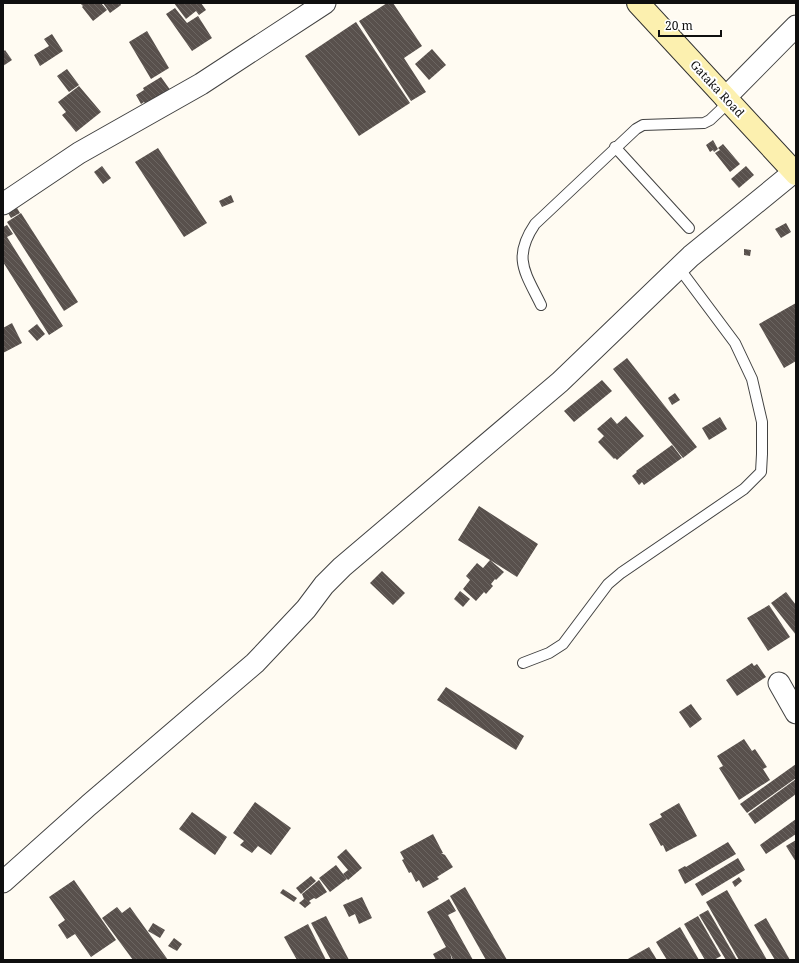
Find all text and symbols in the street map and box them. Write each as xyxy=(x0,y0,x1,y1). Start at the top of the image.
scale bar xyxy=(659,12,721,38)
text: 20 m xyxy=(665,17,693,34)
street label: Gataka Road xyxy=(687,56,749,121)

